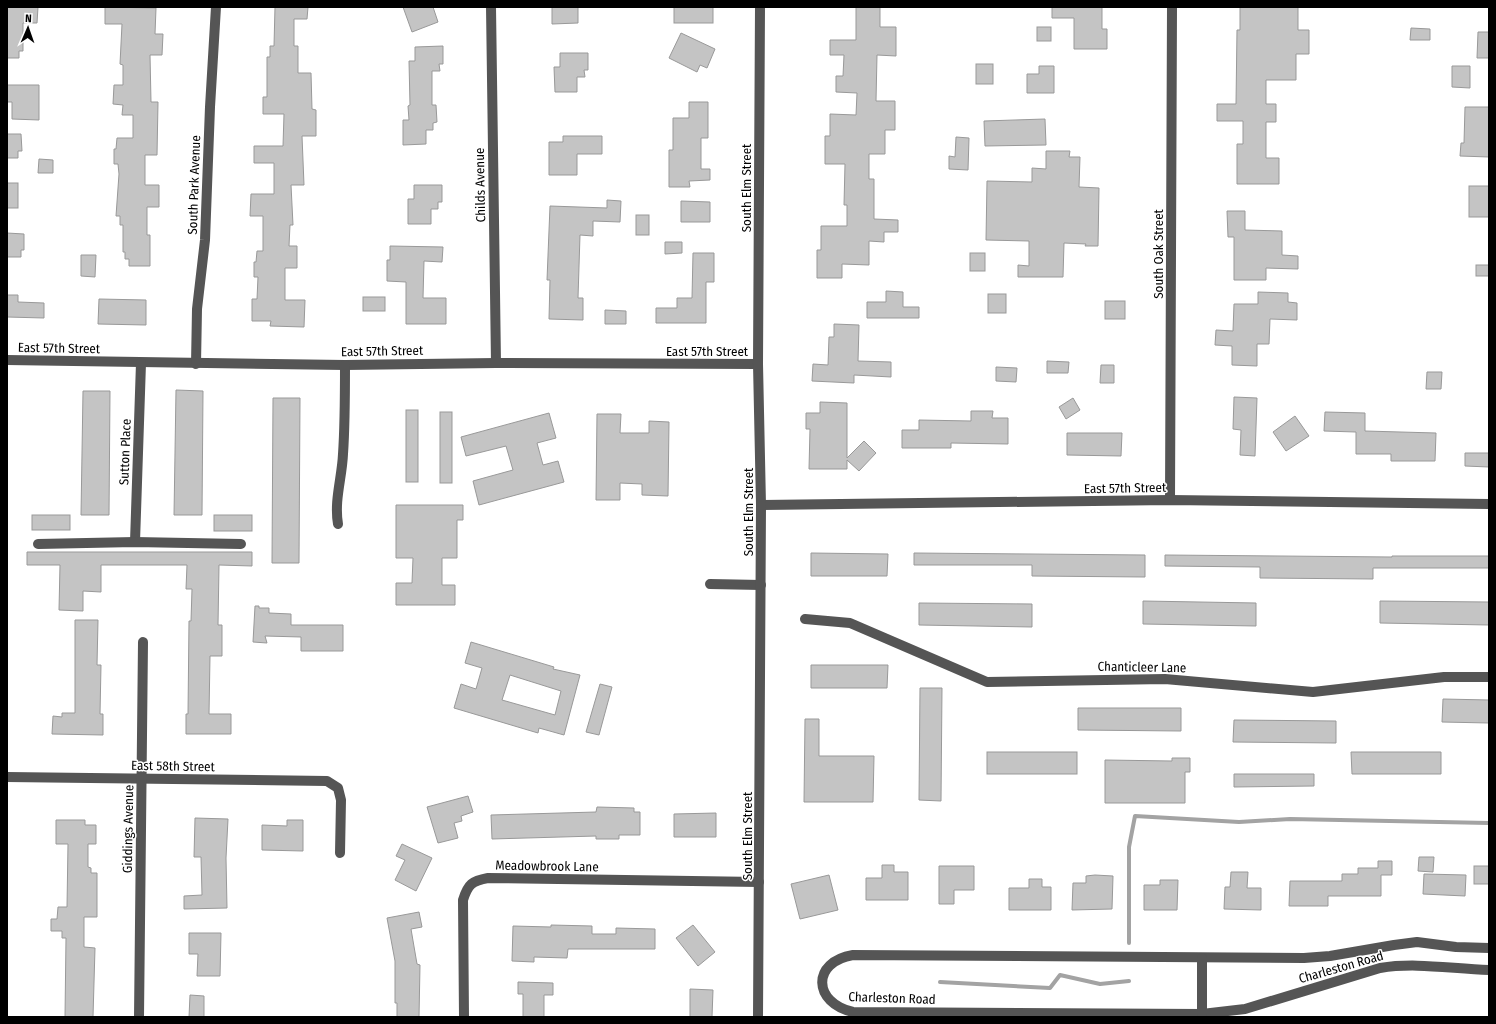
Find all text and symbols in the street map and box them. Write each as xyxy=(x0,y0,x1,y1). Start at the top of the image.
north arrow xyxy=(8,8,48,48)
text: N xyxy=(25,12,32,25)
street label: South Park Avenue xyxy=(185,135,203,235)
street label: South Elm Street xyxy=(739,143,754,232)
street label: Childs Avenue xyxy=(472,148,488,222)
street label: South Oak Street xyxy=(1151,208,1166,299)
street label: East 57th Street xyxy=(18,340,101,356)
street label: East 57th Street xyxy=(341,343,424,359)
street label: East 57th Street xyxy=(666,344,749,359)
street label: Sutton Place xyxy=(116,419,134,485)
street label: South Elm Street xyxy=(741,467,756,556)
street label: East 57th Street xyxy=(1084,480,1167,496)
street label: Chanticleer Lane xyxy=(1097,659,1187,675)
street label: East 58th Street xyxy=(131,758,216,774)
street label: Giddings Avenue xyxy=(120,785,136,873)
street label: South Elm Street xyxy=(740,791,755,880)
street label: Meadowbrook Lane xyxy=(495,858,599,874)
street label: Charleston Road xyxy=(1297,948,1385,986)
street label: Charleston Road xyxy=(848,989,936,1007)

